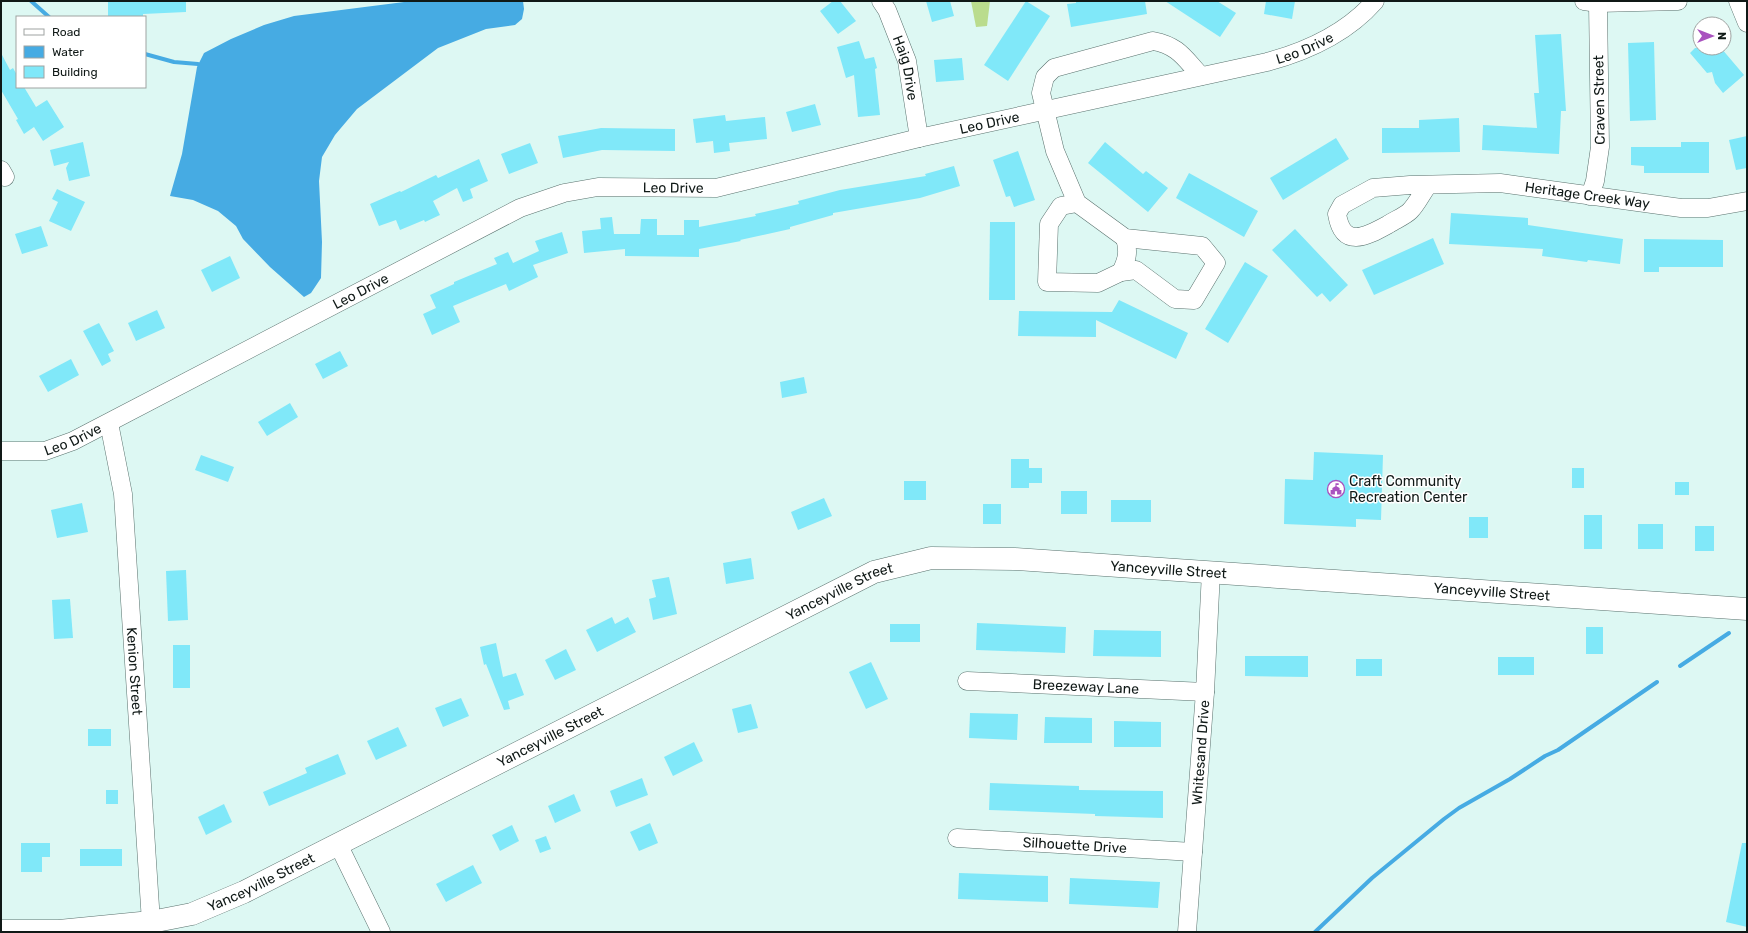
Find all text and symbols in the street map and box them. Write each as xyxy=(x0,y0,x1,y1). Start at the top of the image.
legend xyxy=(16,16,146,88)
north arrow xyxy=(1692,16,1732,56)
text: Road xyxy=(52,25,80,39)
street label: Leo Drive xyxy=(1274,29,1337,68)
text: N xyxy=(1715,32,1728,40)
street label: Haig Drive xyxy=(889,33,921,102)
text: Water xyxy=(52,45,84,59)
street label: Craven Street xyxy=(1590,54,1609,145)
text: Building xyxy=(52,65,98,79)
street label: Leo Drive xyxy=(958,108,1021,138)
street label: Leo Drive xyxy=(643,179,704,197)
street label: Heritage Creek Way xyxy=(1524,179,1651,213)
street label: Leo Drive xyxy=(330,270,392,313)
street label: Leo Drive xyxy=(42,420,104,460)
place label: Craft Community Recreation Center xyxy=(1349,473,1468,506)
public building icon: Craft Community Recreation Center xyxy=(1326,479,1346,499)
street label: Yanceyville Street xyxy=(1110,558,1228,582)
street label: Yanceyville Street xyxy=(783,560,895,624)
street label: Yanceyville Street xyxy=(1433,580,1551,605)
street label: Kenion Street xyxy=(123,627,145,716)
street label: Breezeway Lane xyxy=(1032,676,1139,698)
street label: Whitesand Drive xyxy=(1189,699,1213,806)
street label: Yanceyville Street xyxy=(494,703,607,771)
street label: Silhouette Drive xyxy=(1022,834,1127,857)
street label: Yanceyville Street xyxy=(205,849,318,915)

